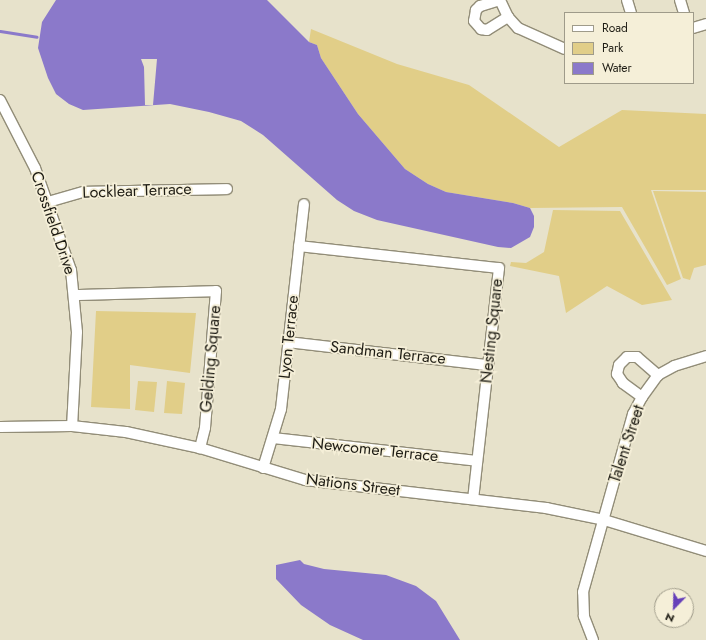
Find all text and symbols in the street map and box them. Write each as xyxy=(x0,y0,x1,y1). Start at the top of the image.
legend xyxy=(564,12,694,84)
text: Road xyxy=(602,19,628,37)
text: Park xyxy=(602,39,623,57)
text: Water xyxy=(602,59,632,77)
street label: Crossfield Drive xyxy=(26,169,80,277)
street label: Locklear Terrace xyxy=(82,180,192,202)
street label: Nesting Square xyxy=(477,278,507,384)
street label: Lyon Terrace xyxy=(275,294,303,380)
street label: Gelding Square xyxy=(197,305,225,413)
street label: Sandman Terrace xyxy=(329,337,447,369)
street label: Talent Street xyxy=(605,403,649,485)
street label: Newcomer Terrace xyxy=(311,434,439,466)
street label: Nations Street xyxy=(305,470,401,500)
north arrow xyxy=(654,588,694,628)
text: N xyxy=(663,609,677,627)

